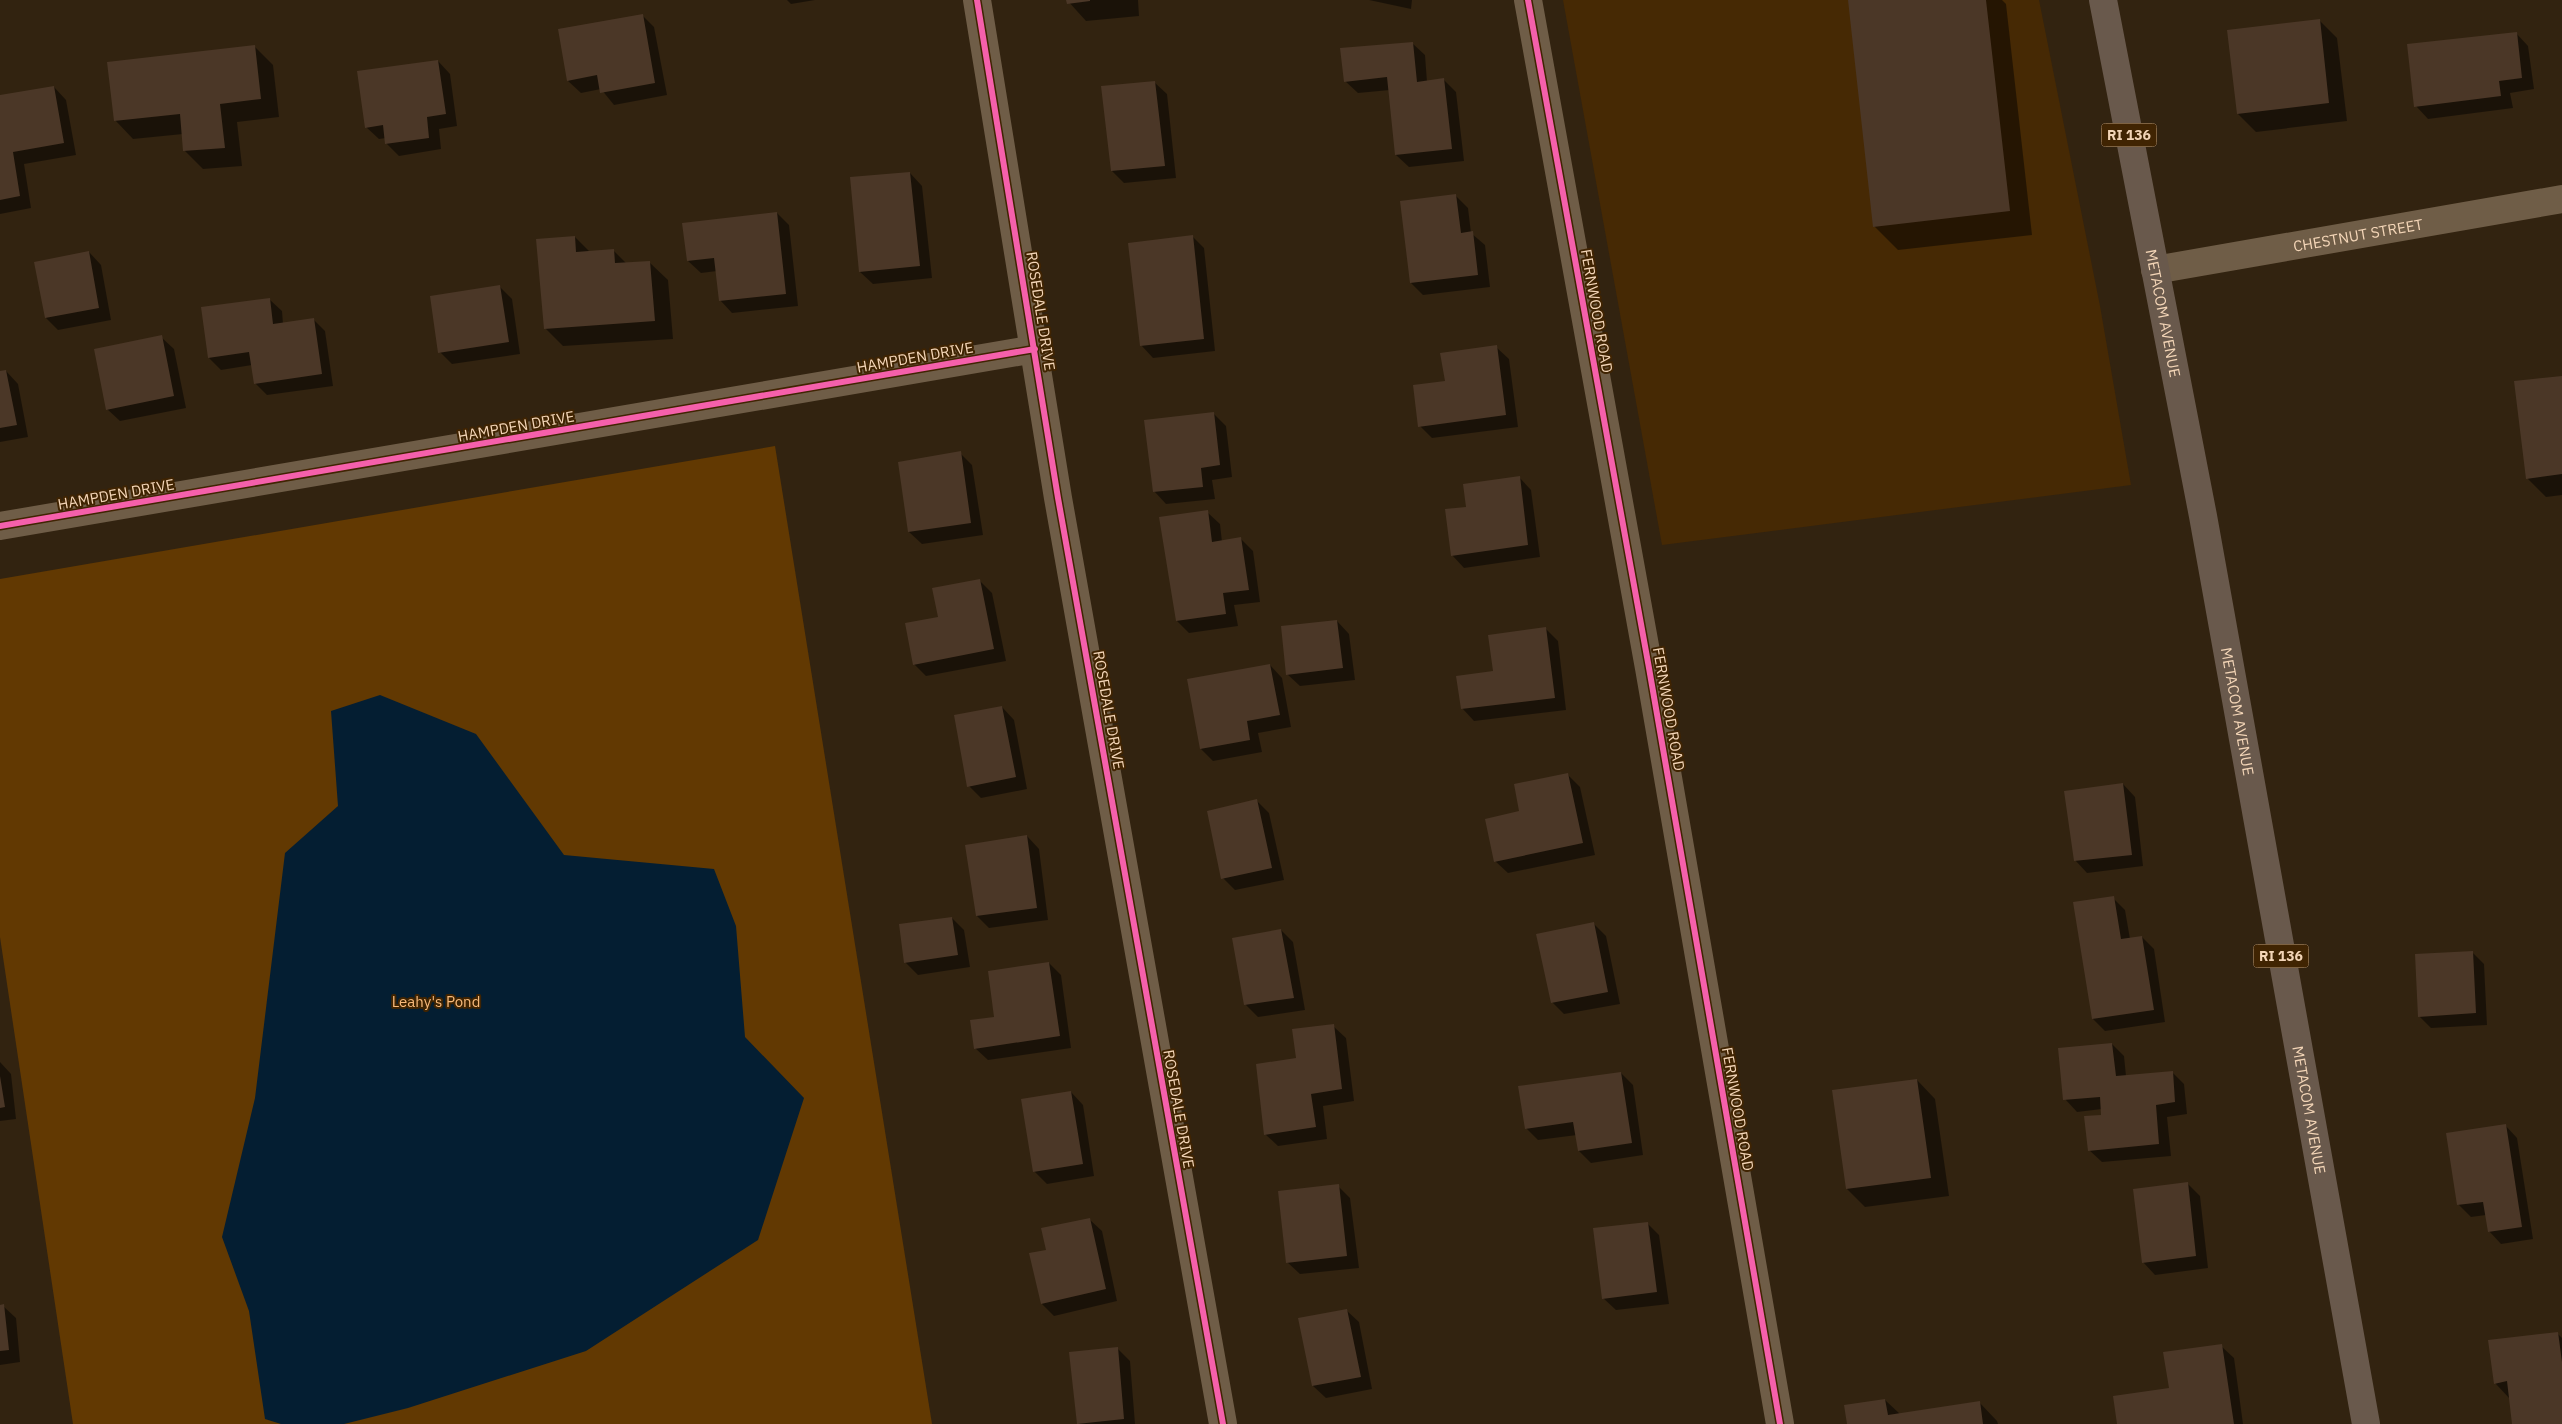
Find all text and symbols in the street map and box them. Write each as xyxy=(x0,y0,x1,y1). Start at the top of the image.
road number: RI 136 xyxy=(2102,124,2156,146)
street label: CHESTNUT STREET xyxy=(2292,214,2425,255)
street label: FERNWOOD ROAD xyxy=(1577,248,1617,374)
street label: METACOM AVENUE xyxy=(2142,248,2185,379)
street label: ROSEDALE DRIVE xyxy=(1022,250,1060,372)
street label: HAMPDEN DRIVE xyxy=(855,337,975,377)
street label: HAMPDEN DRIVE xyxy=(456,406,576,446)
street label: HAMPDEN DRIVE xyxy=(56,474,176,514)
street label: FERNWOOD ROAD xyxy=(1649,646,1689,772)
street label: METACOM AVENUE xyxy=(2217,646,2259,777)
street label: ROSEDALE DRIVE xyxy=(1089,649,1129,771)
road number: RI 136 xyxy=(2254,944,2308,968)
park label: Leahy's Pond xyxy=(392,992,480,1011)
street label: METACOM AVENUE xyxy=(2289,1044,2330,1175)
street label: FERNWOOD ROAD xyxy=(1718,1046,1758,1172)
street label: ROSEDALE DRIVE xyxy=(1159,1048,1199,1170)

